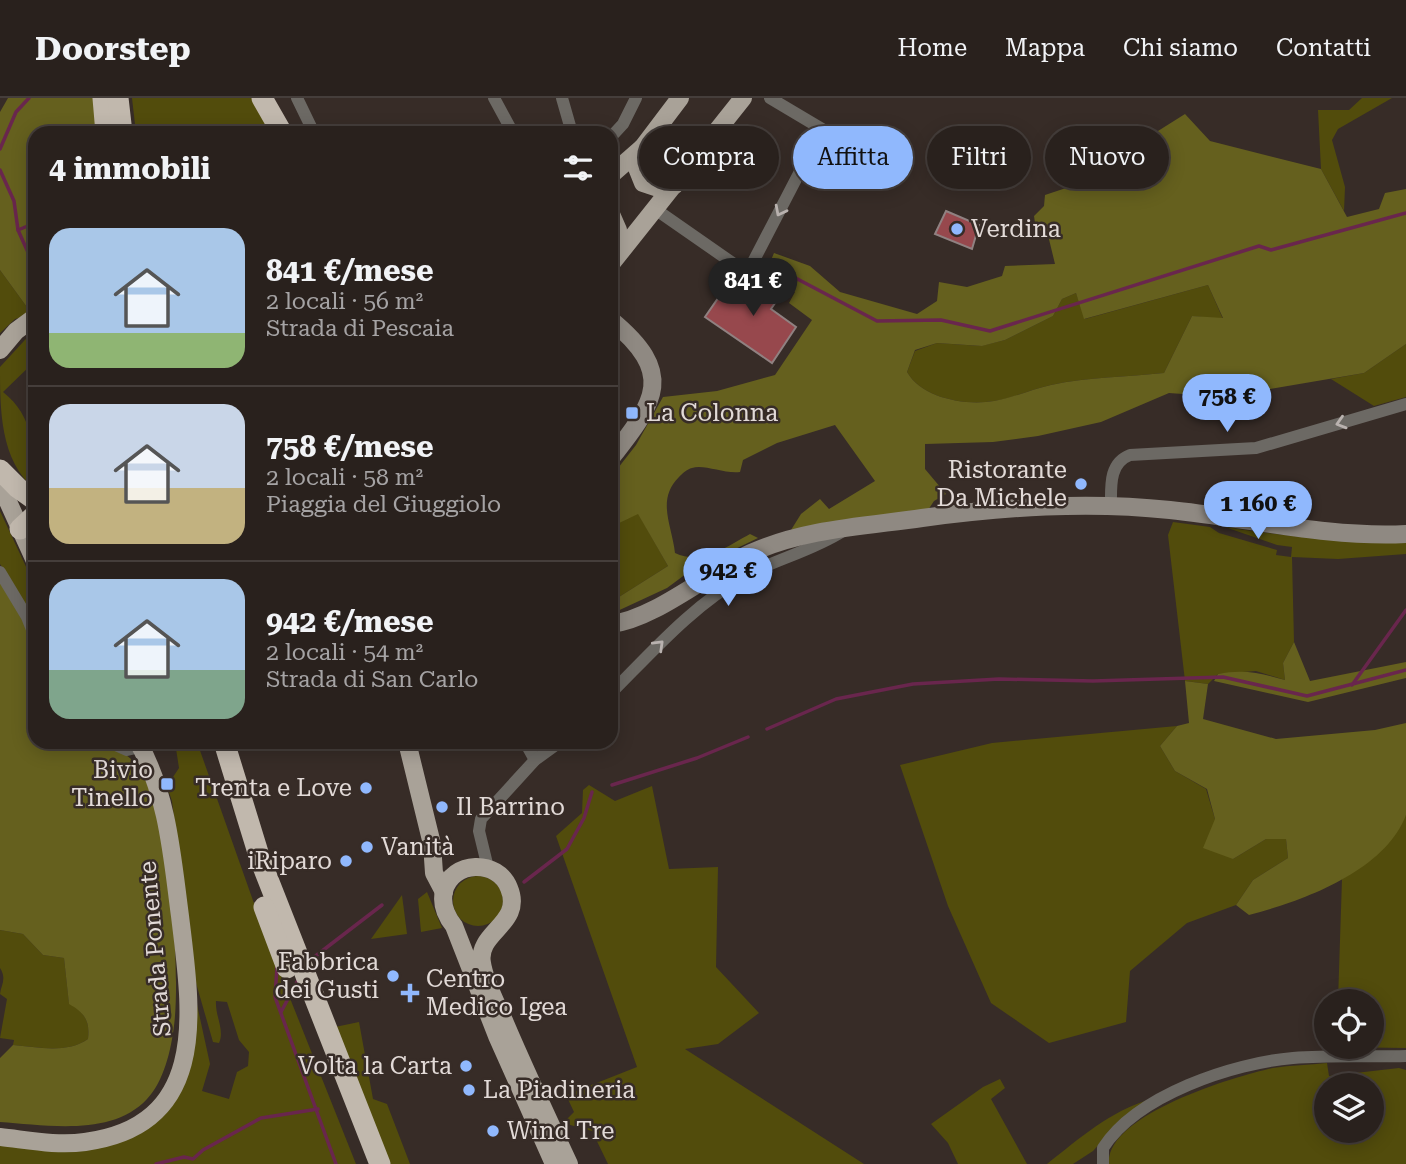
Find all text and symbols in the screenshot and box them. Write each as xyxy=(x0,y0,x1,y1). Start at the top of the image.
text: Doorstep xyxy=(35,29,191,68)
text: Home xyxy=(898,34,967,62)
text: Mappa xyxy=(1005,34,1085,62)
text: Chi siamo xyxy=(1123,34,1238,62)
text: Contatti xyxy=(1276,34,1371,62)
chip: Compra xyxy=(639,126,779,189)
chip: Affitta xyxy=(793,126,913,189)
chip: Filtri xyxy=(927,126,1031,189)
chip: Nuovo xyxy=(1045,126,1169,189)
icon: filters xyxy=(559,149,597,187)
text: 4 immobili xyxy=(49,151,210,186)
one-way arrow xyxy=(774,204,788,216)
place label: Verdina xyxy=(971,215,1061,243)
marker: Verdina xyxy=(949,221,965,237)
text: 841 €/mese xyxy=(266,253,434,288)
icon: home xyxy=(105,256,189,340)
pin: 841 € xyxy=(704,258,802,318)
text: 841 € xyxy=(724,267,782,294)
text: 2 locali · 56 m² xyxy=(266,288,423,315)
text: Strada di Pescaia xyxy=(266,315,454,342)
pin: 758 € xyxy=(1178,374,1276,434)
text: 758 € xyxy=(1198,383,1256,410)
place label: La Colonna xyxy=(646,399,778,427)
marker: La Colonna xyxy=(624,405,640,421)
one-way arrow xyxy=(1335,415,1347,430)
text: 758 €/mese xyxy=(266,429,434,464)
icon: home xyxy=(105,432,189,516)
place label: Ristorante Da Michele xyxy=(936,456,1067,512)
text: 2 locali · 58 m² xyxy=(266,464,423,491)
marker: Ristorante Da Michele xyxy=(1073,476,1089,492)
pin: 1 160 € xyxy=(1193,482,1323,541)
text: 1 160 € xyxy=(1220,490,1296,517)
text: Piaggia del Giuggiolo xyxy=(266,491,501,518)
pin: 942 € xyxy=(679,548,777,608)
text: 942 € xyxy=(699,557,757,584)
text: 942 €/mese xyxy=(266,604,434,639)
icon: home xyxy=(105,607,189,691)
text: 2 locali · 54 m² xyxy=(266,639,423,666)
one-way arrow xyxy=(651,641,664,654)
text: Strada di San Carlo xyxy=(266,666,478,693)
place label: Bivio Tinello xyxy=(71,756,153,812)
place label: Trenta e Love xyxy=(195,774,352,802)
marker: Bivio Tinello xyxy=(159,776,175,792)
marker: Trenta e Love xyxy=(358,780,374,796)
place label: Il Barrino xyxy=(456,793,565,821)
marker: Il Barrino xyxy=(434,799,450,815)
place label: Vanità xyxy=(381,833,454,861)
marker: Vanità xyxy=(359,839,375,855)
place label: iRiparo xyxy=(247,847,332,875)
marker: iRiparo xyxy=(338,853,354,869)
street label: Strada Ponente xyxy=(133,860,177,1038)
place label: Fabbrica dei Gusti xyxy=(274,948,379,1004)
place label: Centro Medico Igea xyxy=(426,965,567,1021)
marker: Fabbrica dei Gusti xyxy=(385,968,401,984)
marker: Centro Medico Igea xyxy=(400,983,420,1003)
map controls xyxy=(1314,989,1384,1143)
button: locate xyxy=(1314,989,1384,1059)
place label: Volta la Carta xyxy=(298,1052,452,1080)
marker: Volta la Carta xyxy=(458,1058,474,1074)
button: layers xyxy=(1314,1073,1384,1143)
place label: La Piadineria xyxy=(483,1076,635,1104)
marker: La Piadineria xyxy=(461,1082,477,1098)
place label: Wind Tre xyxy=(507,1117,615,1145)
marker: Wind Tre xyxy=(485,1123,501,1139)

